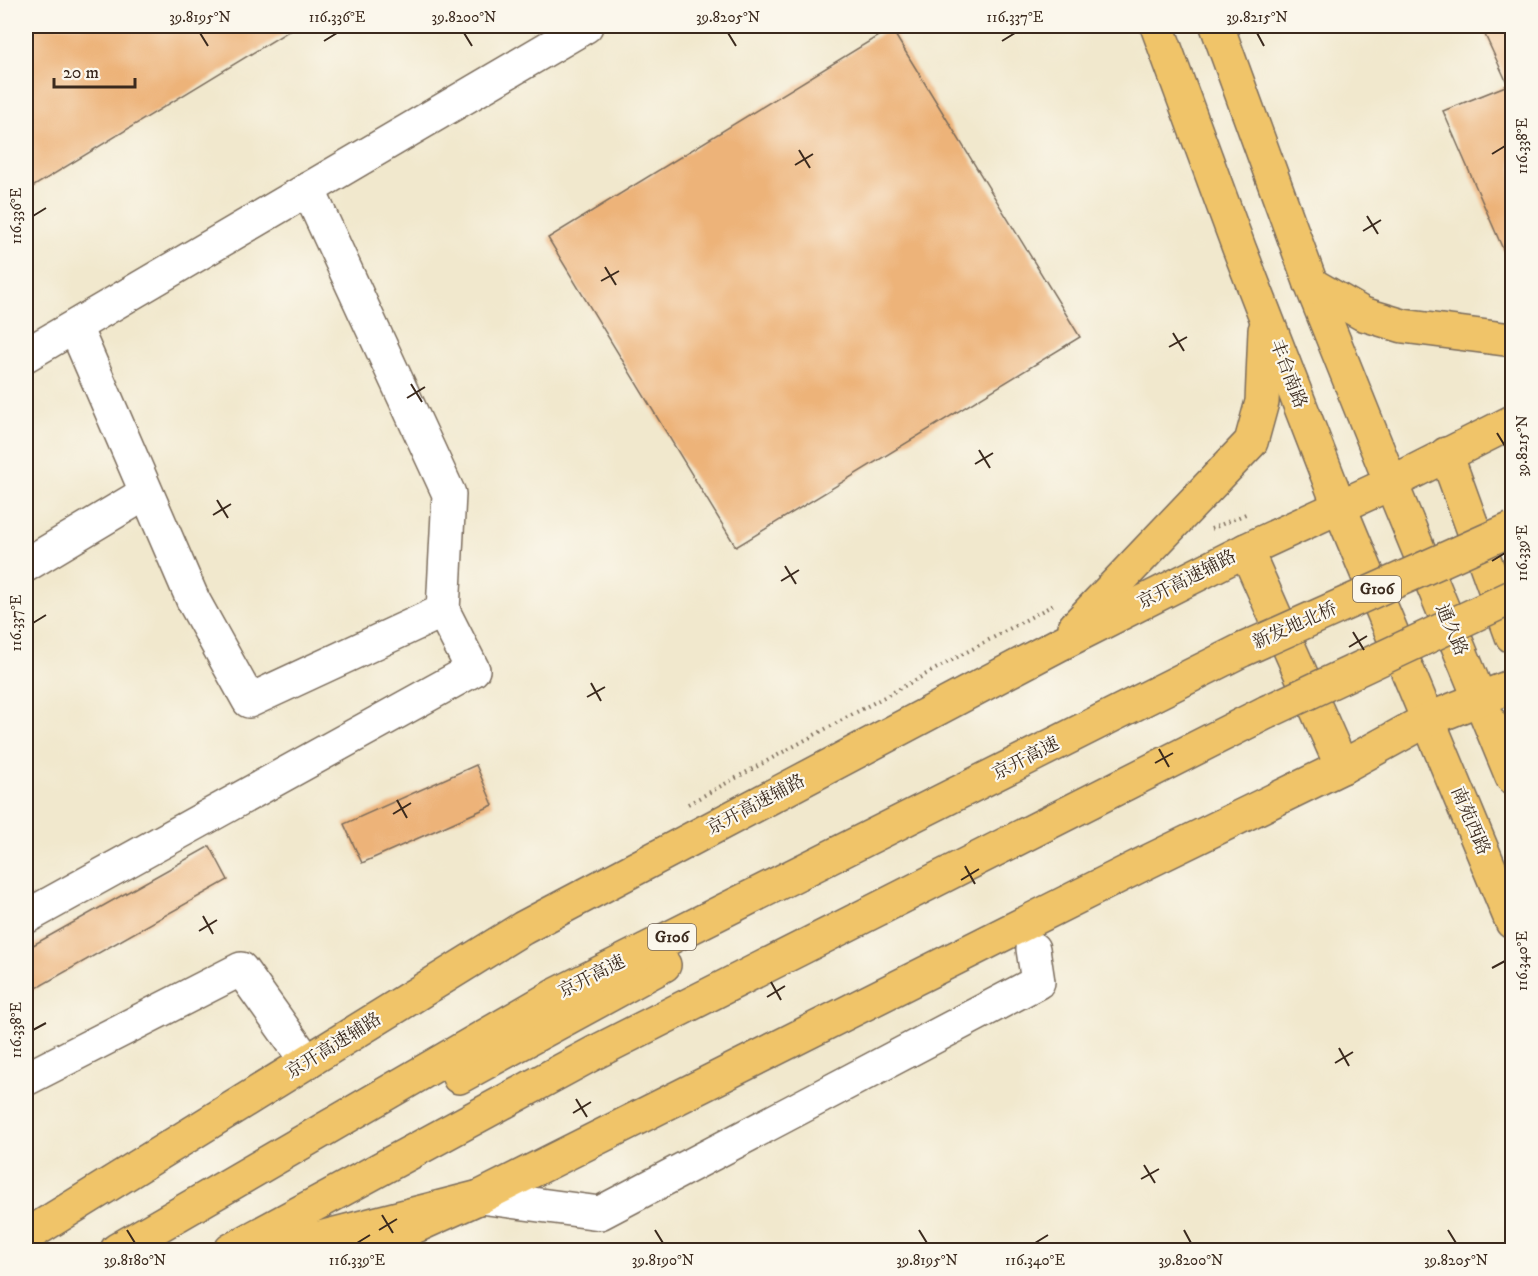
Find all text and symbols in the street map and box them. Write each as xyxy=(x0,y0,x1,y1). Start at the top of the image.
text: 39.8195°N xyxy=(169,8,231,27)
text: 116.336°E xyxy=(309,8,366,27)
text: 39.8200°N xyxy=(432,8,496,27)
text: 39.8205°N xyxy=(696,8,760,27)
text: 116.337°E xyxy=(987,8,1044,27)
text: 39.8215°N xyxy=(1226,8,1288,27)
scale bar xyxy=(54,51,135,89)
text: 20 m xyxy=(63,62,99,84)
text: 116.338°E xyxy=(1513,117,1532,174)
text: 116.336°E xyxy=(7,187,26,244)
street label: 丰台南路 xyxy=(1265,336,1311,412)
text: 39.8215°N xyxy=(1513,415,1532,477)
text: 116.339°E xyxy=(1513,524,1532,581)
street label: 京开高速辅路 xyxy=(1134,546,1240,614)
road number: G106 xyxy=(1353,576,1401,602)
text: 116.337°E xyxy=(7,594,26,651)
street label: 新发地北桥 xyxy=(1249,598,1341,654)
street label: 通久路 xyxy=(1430,601,1472,659)
street label: 京开高速 xyxy=(989,733,1063,785)
street label: 京开高速辅路 xyxy=(703,770,809,840)
street label: 南苑西路 xyxy=(1446,784,1494,858)
road number: G106 xyxy=(648,924,696,950)
text: 116.340°E xyxy=(1513,931,1532,991)
street label: 京开高速 xyxy=(555,951,629,1003)
text: 116.338°E xyxy=(7,1001,26,1058)
street label: 京开高速辅路 xyxy=(282,1008,386,1084)
text: 39.8180°N xyxy=(104,1251,166,1270)
text: 116.339°E xyxy=(329,1251,386,1270)
text: 39.8190°N xyxy=(632,1251,694,1270)
text: 39.8195°N xyxy=(896,1251,958,1270)
text: 116.340°E xyxy=(1005,1251,1065,1270)
text: 39.8200°N xyxy=(1159,1251,1223,1270)
text: 39.8205°N xyxy=(1424,1251,1488,1270)

